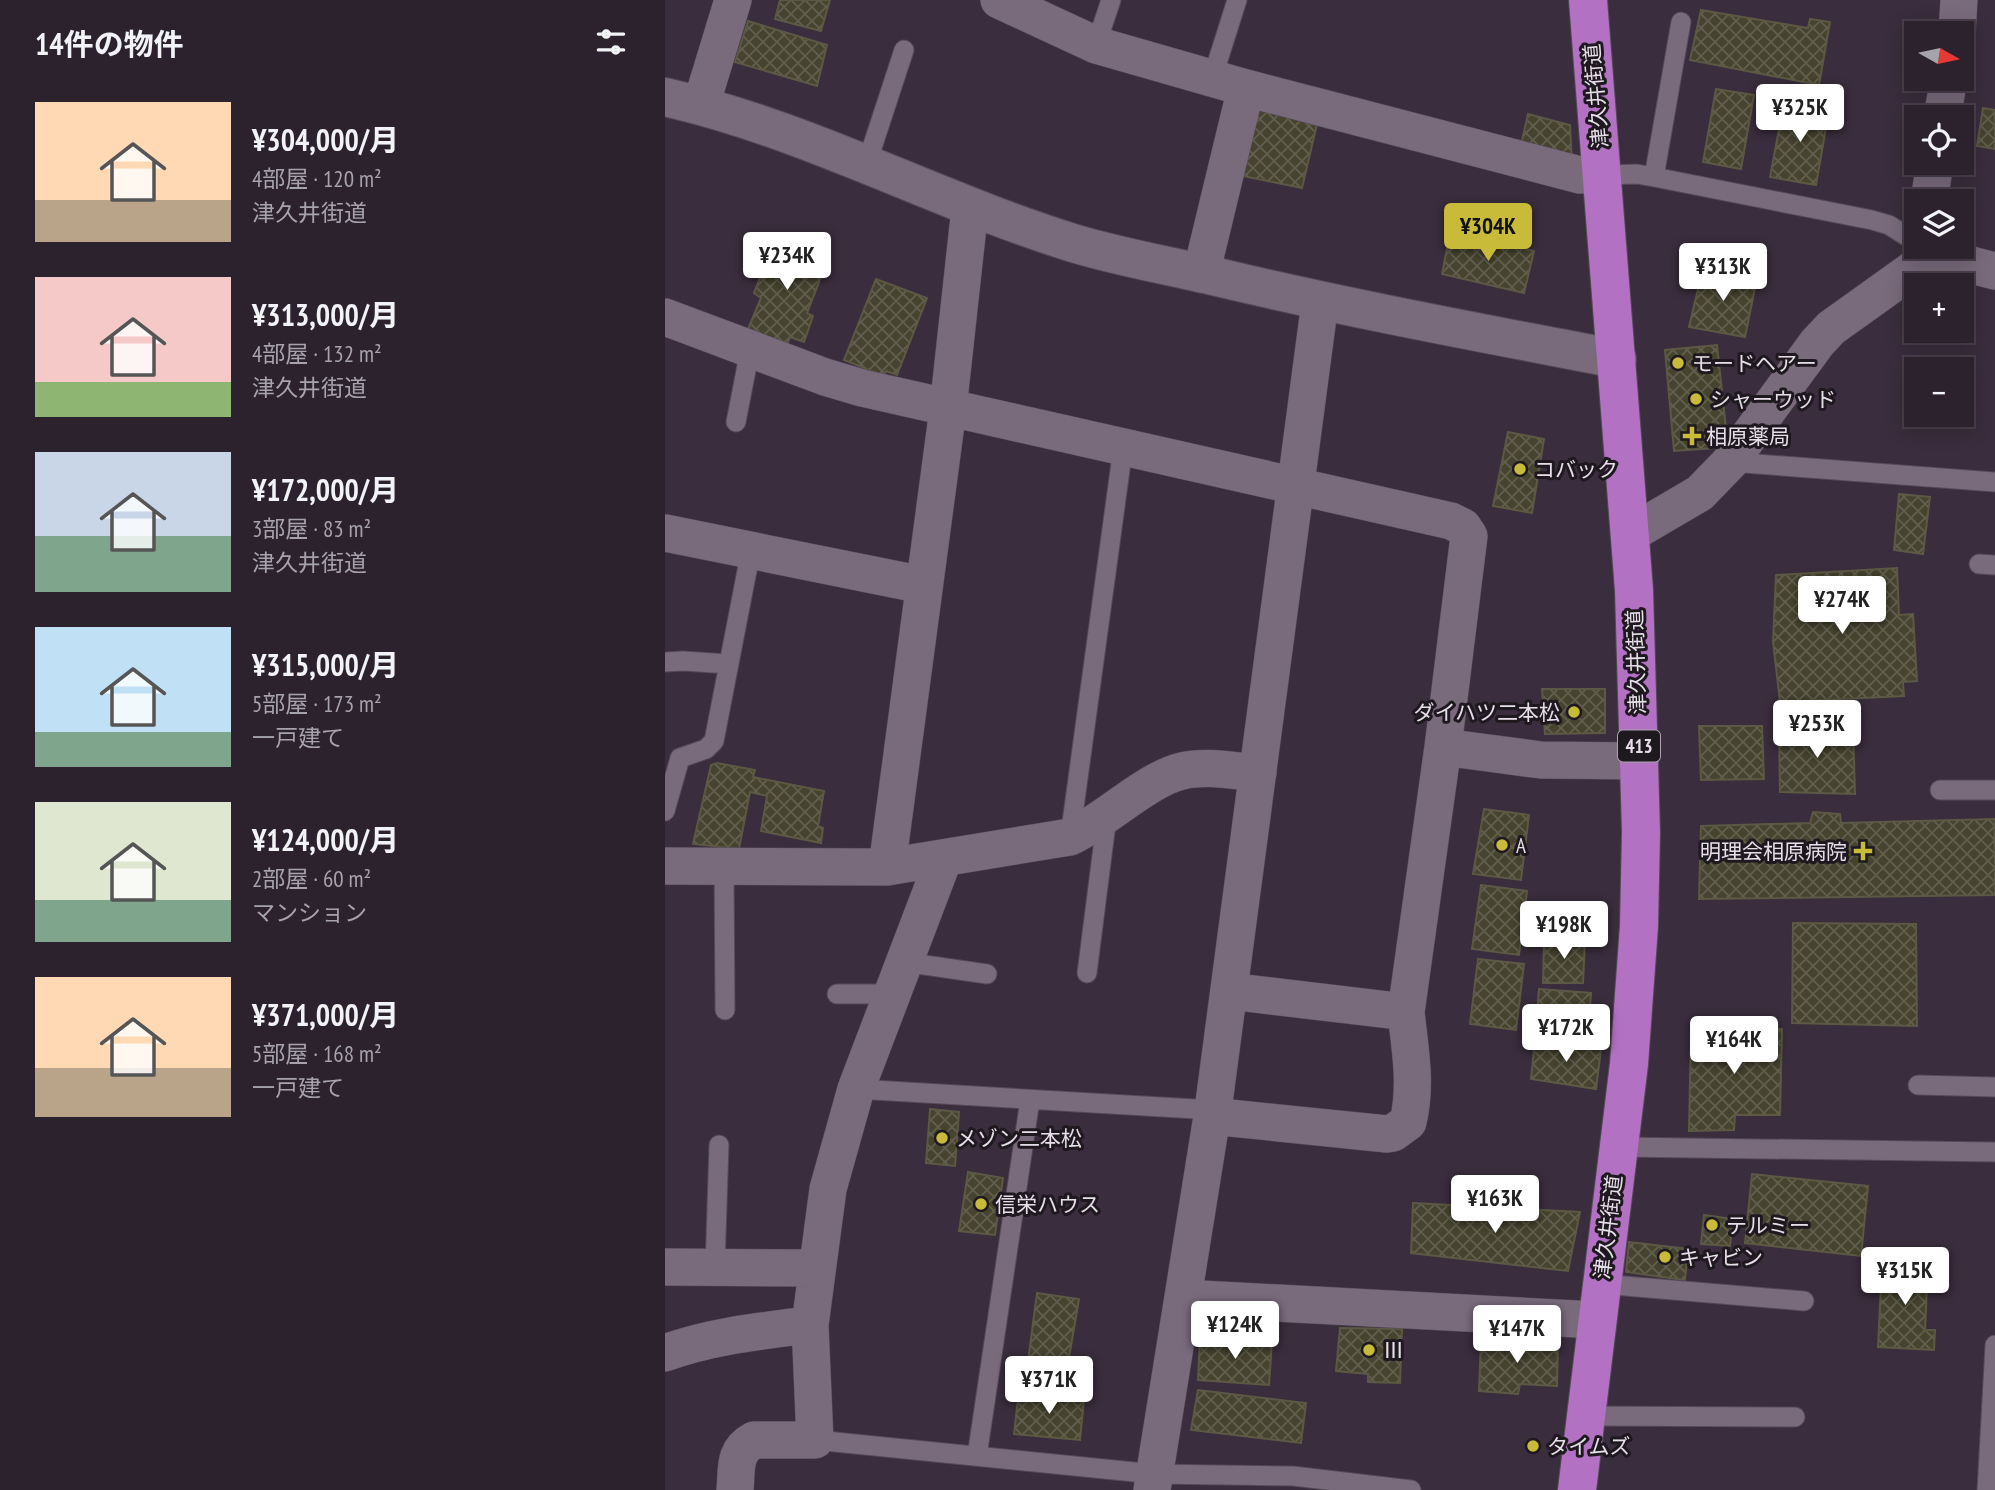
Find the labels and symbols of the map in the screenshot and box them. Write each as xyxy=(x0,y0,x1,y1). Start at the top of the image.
north arrow xyxy=(1904,21,1974,91)
street label: 津久井街道 xyxy=(1578,43,1614,149)
pin: ¥325K xyxy=(1751,85,1849,144)
pin: ¥304K xyxy=(1439,204,1537,263)
pin: ¥234K xyxy=(738,232,836,292)
pin: ¥313K xyxy=(1674,244,1772,303)
place label: モードヘアー xyxy=(1692,350,1817,377)
marker: モードヘアー xyxy=(1670,355,1686,371)
place label: シャーウッド xyxy=(1710,386,1836,413)
marker: シャーウッド xyxy=(1688,391,1704,407)
place label: 相原薬局 xyxy=(1706,423,1790,450)
marker: 相原薬局 xyxy=(1684,428,1700,444)
place label: コバック xyxy=(1534,456,1618,483)
marker: コバック xyxy=(1512,461,1528,477)
pin: ¥274K xyxy=(1793,576,1891,636)
street label: 津久井街道 xyxy=(1621,609,1651,715)
place label: ダイハツ二本松 xyxy=(1413,699,1560,726)
pin: ¥253K xyxy=(1768,700,1866,760)
marker: ダイハツ二本松 xyxy=(1566,704,1582,720)
road number: 413 xyxy=(1618,730,1660,762)
place label: A xyxy=(1516,832,1526,859)
marker: A xyxy=(1494,837,1510,853)
place label: 明理会相原病院 xyxy=(1700,838,1847,865)
marker: 明理会相原病院 xyxy=(1853,841,1873,861)
pin: ¥198K xyxy=(1515,902,1613,961)
pin: ¥172K xyxy=(1517,1004,1615,1064)
pin: ¥164K xyxy=(1685,1016,1783,1076)
place label: メゾン二本松 xyxy=(956,1125,1082,1152)
marker: メゾン二本松 xyxy=(934,1130,950,1146)
street label: 津久井街道 xyxy=(1588,1173,1628,1281)
pin: ¥163K xyxy=(1446,1176,1544,1235)
place label: 信栄ハウス xyxy=(995,1191,1100,1218)
marker: 信栄ハウス xyxy=(973,1196,989,1212)
place label: テルミー xyxy=(1726,1212,1810,1239)
marker: テルミー xyxy=(1704,1217,1720,1233)
place label: キャビン xyxy=(1679,1244,1763,1271)
pin: ¥315K xyxy=(1856,1248,1954,1307)
marker: キャビン xyxy=(1657,1249,1673,1265)
pin: ¥124K xyxy=(1186,1302,1284,1361)
pin: ¥147K xyxy=(1468,1306,1566,1365)
place label: Ⅲ xyxy=(1383,1337,1404,1364)
marker: Ⅲ xyxy=(1361,1342,1377,1358)
pin: ¥371K xyxy=(1000,1356,1098,1416)
place label: タイムズ xyxy=(1547,1433,1631,1460)
marker: タイムズ xyxy=(1525,1438,1541,1454)

